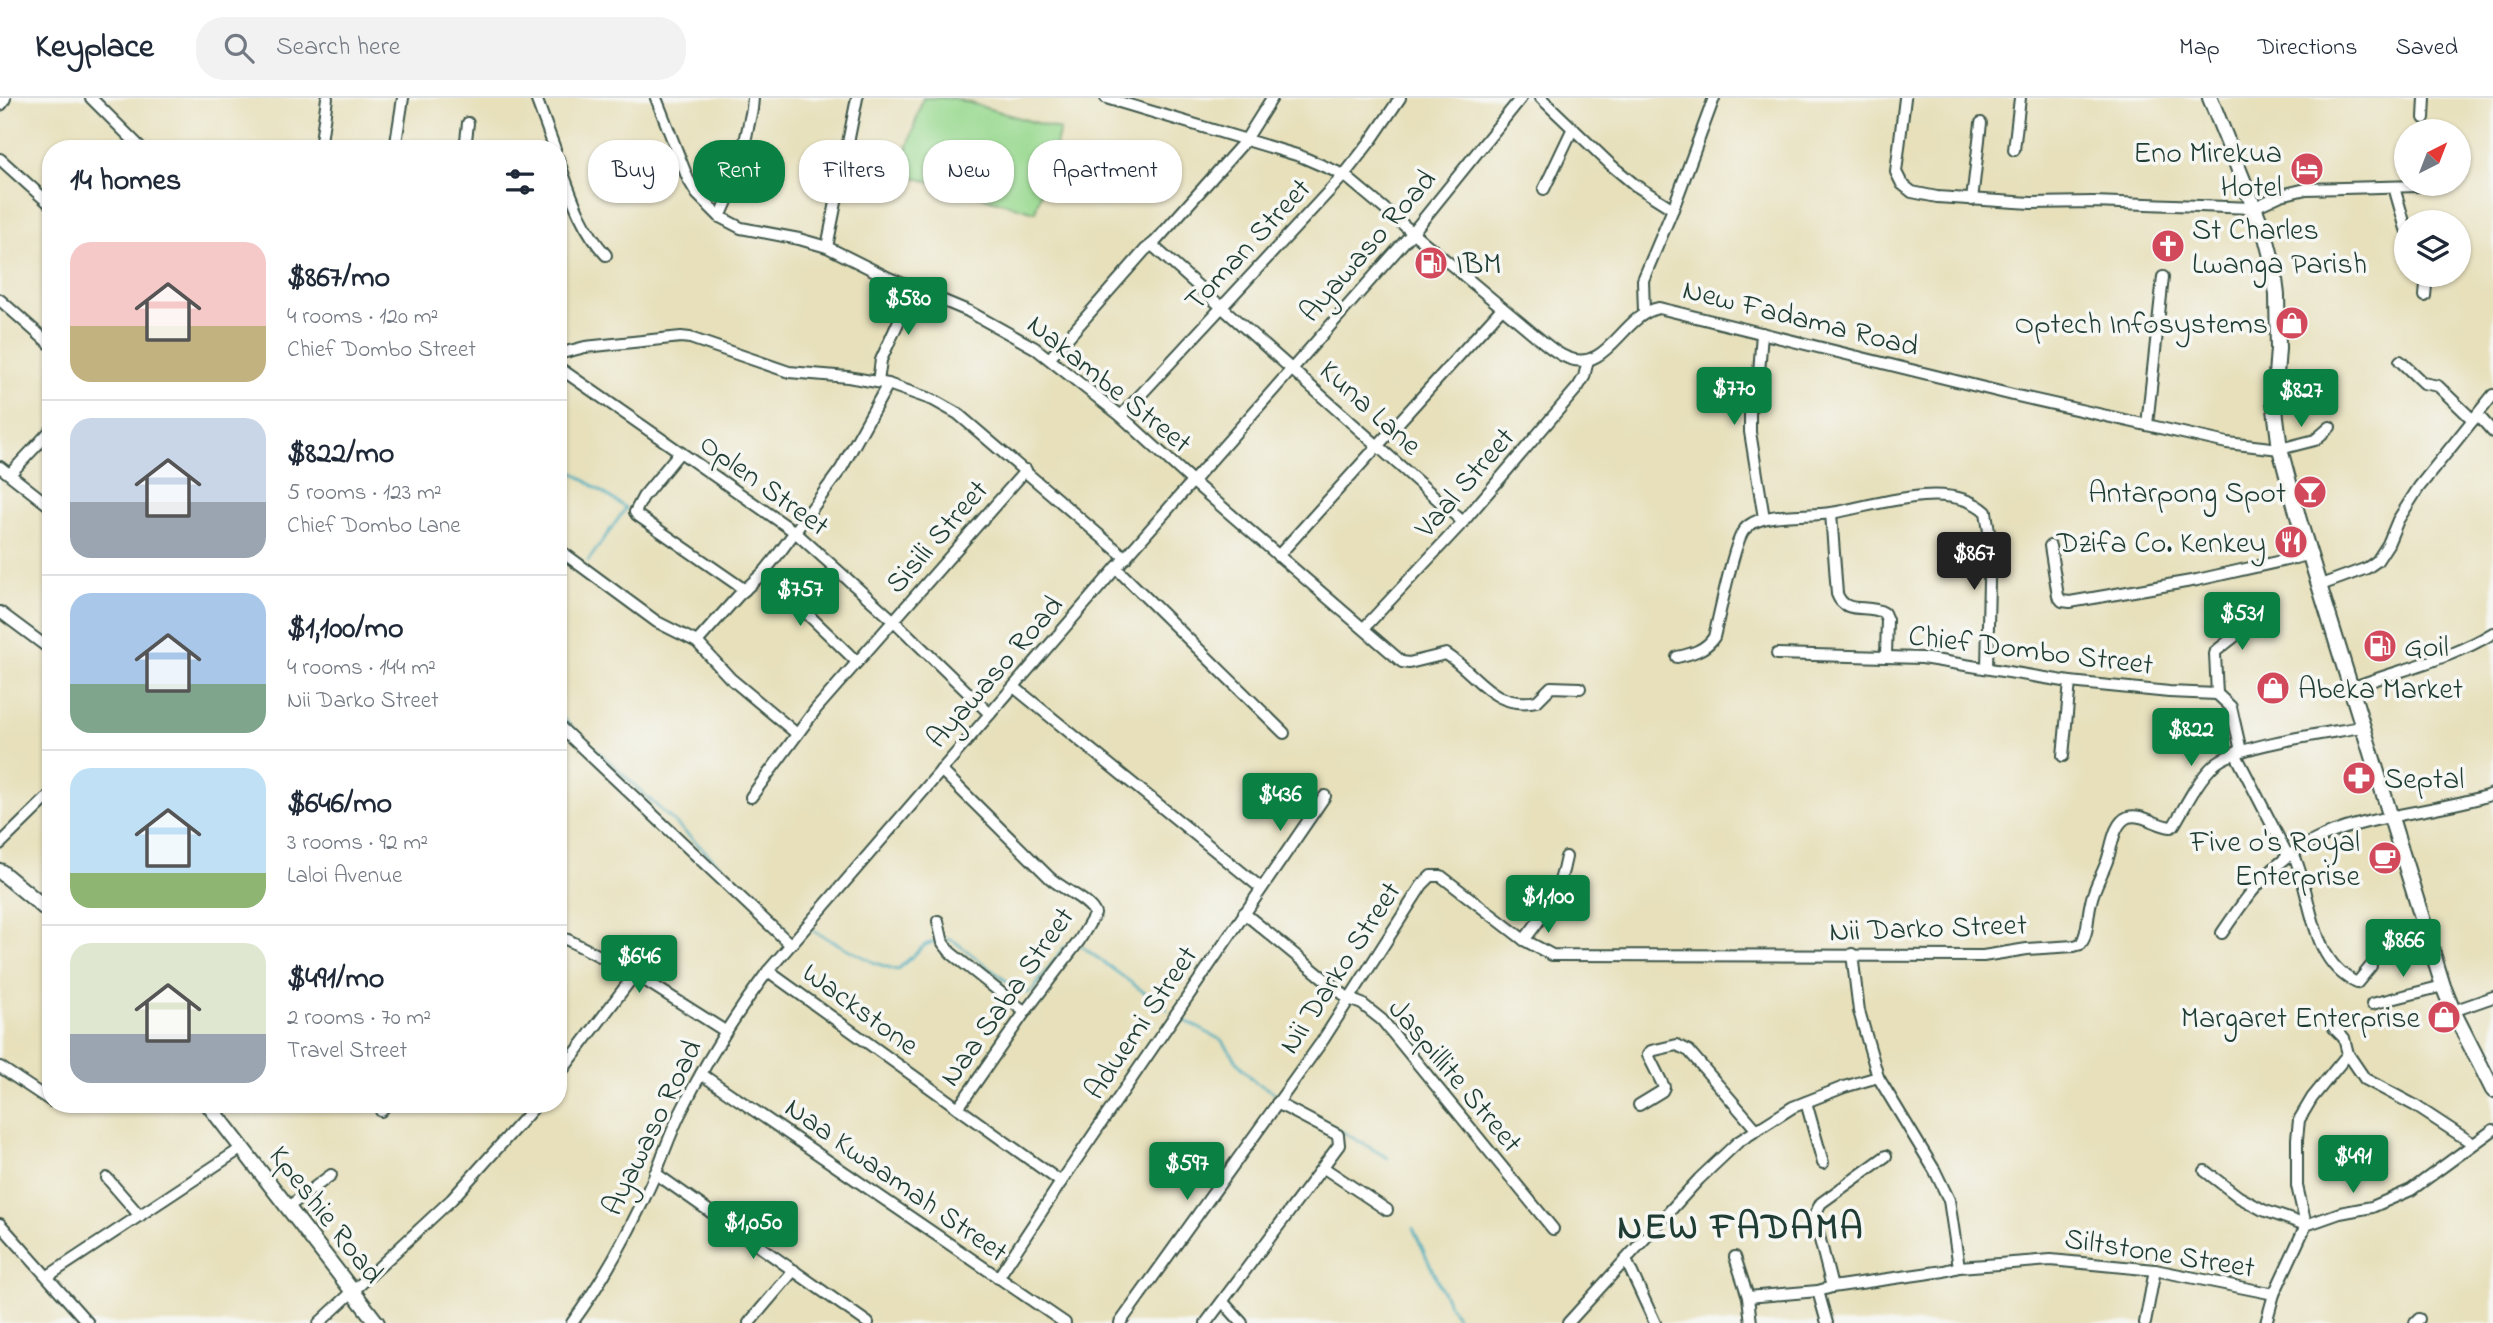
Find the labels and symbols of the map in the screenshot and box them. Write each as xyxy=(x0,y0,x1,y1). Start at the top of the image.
north arrow xyxy=(2394,119,2471,196)
place label: Eno Mirekua Hotel xyxy=(2133,133,2282,211)
hotel icon: Eno Mirekua Hotel xyxy=(2288,150,2326,188)
street label: Ayawaso Road xyxy=(1290,160,1449,333)
street label: Toman Street xyxy=(1175,169,1323,323)
place label: St Charles Lwanga Parish xyxy=(2192,210,2367,288)
church icon: St Charles Lwanga Parish xyxy=(2149,227,2187,265)
fuel station icon: IBM xyxy=(1412,244,1450,282)
place label: IBM xyxy=(1456,244,1501,288)
street label: New Fadama Road xyxy=(1678,269,1923,371)
pin: $580 xyxy=(867,278,949,337)
place label: Optech Infosystems xyxy=(2015,304,2268,348)
shop icon: Optech Infosystems xyxy=(2273,304,2311,342)
street label: Nakambe Street xyxy=(1016,305,1200,466)
street label: Kuna Lane xyxy=(1308,351,1431,468)
pin: $770 xyxy=(1693,368,1775,427)
pin: $827 xyxy=(2260,370,2342,429)
street label: Vaal Street xyxy=(1405,419,1527,550)
street label: Oplen Street xyxy=(689,424,837,549)
street label: Sisili Street xyxy=(876,471,1000,605)
place label: Antarpong Spot xyxy=(2088,473,2286,517)
bar icon: Antarpong Spot xyxy=(2291,473,2329,511)
place label: Dzifa Co. Kenkey xyxy=(2056,523,2266,567)
restaurant icon: Dzifa Co. Kenkey xyxy=(2272,523,2310,561)
pin: $867 xyxy=(1933,532,2015,592)
pin: $757 xyxy=(759,568,841,628)
street label: Ayawaso Road xyxy=(917,586,1076,759)
pin: $531 xyxy=(2201,592,2283,652)
street label: Chief Dombo Street xyxy=(1906,615,2156,689)
fuel station icon: Goil xyxy=(2361,627,2399,665)
place label: Goil xyxy=(2404,627,2449,671)
shop icon: Abeka Market xyxy=(2254,669,2292,707)
place label: Abeka Market xyxy=(2298,669,2463,713)
pin: $822 xyxy=(2150,708,2232,768)
pharmacy icon: Septal xyxy=(2340,759,2378,797)
place label: Septal xyxy=(2384,759,2464,803)
pin: $436 xyxy=(1239,774,1321,833)
place label: Five o's Royal Enterprise xyxy=(2189,822,2361,900)
cafe icon: Five o's Royal Enterprise xyxy=(2366,839,2404,877)
street label: Nii Darko Street xyxy=(1269,874,1414,1064)
pin: $1,100 xyxy=(1491,876,1605,935)
street label: Naa Saba Street xyxy=(930,899,1087,1097)
street label: Nii Darko Street xyxy=(1828,905,2028,955)
pin: $866 xyxy=(2362,920,2444,979)
pin: $646 xyxy=(598,936,680,995)
street label: Aduemi Street xyxy=(1075,938,1210,1110)
street label: Wackstone xyxy=(792,953,927,1068)
street label: Jaspillite Street xyxy=(1376,990,1532,1164)
place label: Margaret Enterprise xyxy=(2181,998,2421,1042)
shop icon: Margaret Enterprise xyxy=(2425,998,2463,1036)
street label: Ayawaso Road xyxy=(592,1033,715,1224)
street label: Naa Kwaamah Street xyxy=(775,1088,1016,1275)
pin: $491 xyxy=(2312,1136,2394,1195)
street label: Kpeshie Road xyxy=(256,1137,393,1295)
pin: $597 xyxy=(1146,1142,1228,1202)
pin: $1,050 xyxy=(696,1202,810,1261)
district label: NEW FADAMA xyxy=(1617,1202,1865,1256)
street label: Siltstone Street xyxy=(2061,1218,2258,1292)

